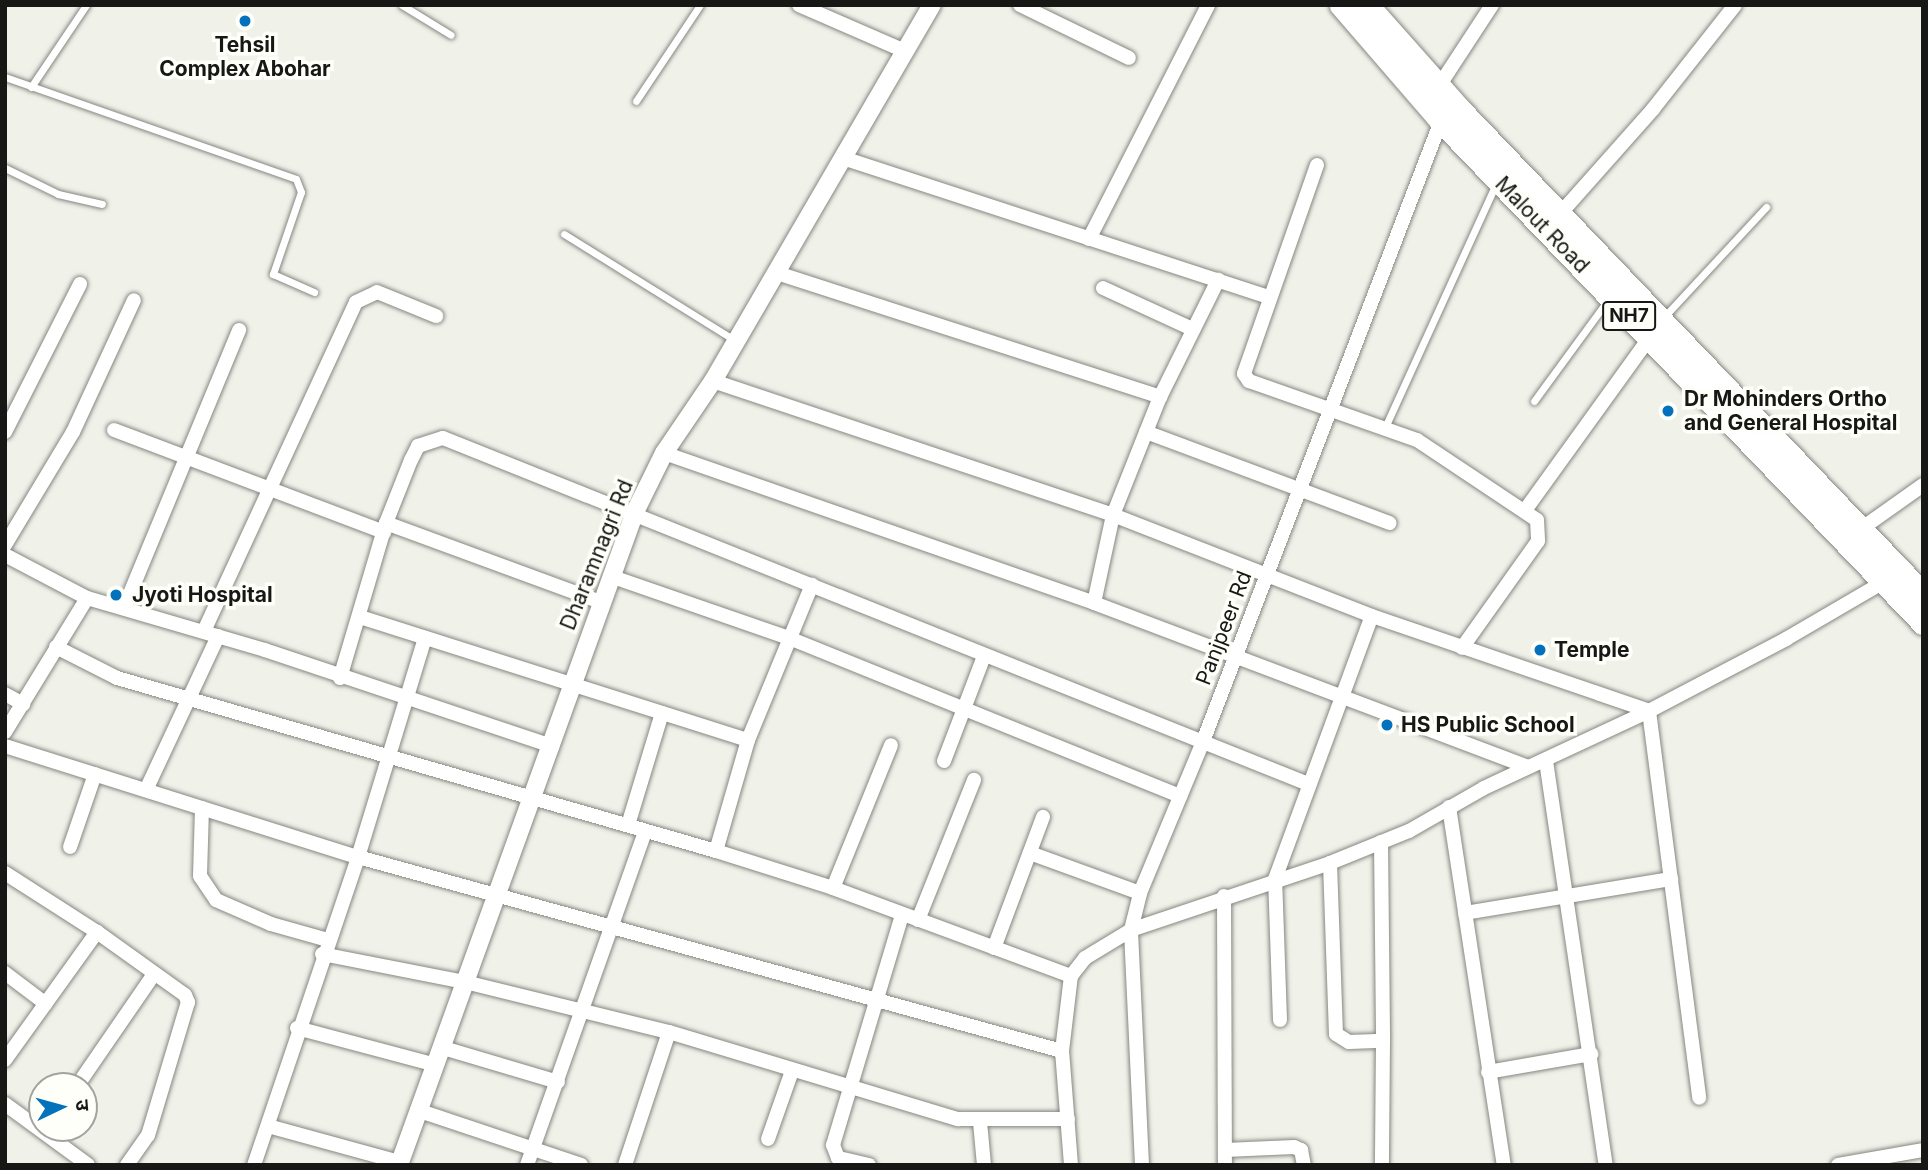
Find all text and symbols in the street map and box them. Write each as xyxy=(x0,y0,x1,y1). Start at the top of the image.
marker: Tehsil Complex Abohar xyxy=(237,13,253,29)
place label: Tehsil Complex Abohar xyxy=(159,32,331,82)
street label: Malout Road xyxy=(1490,172,1594,278)
road number: NH7 xyxy=(1601,300,1657,332)
place label: Dr Mohinders Ortho and General Hospital xyxy=(1684,386,1897,436)
marker: Dr Mohinders Ortho and General Hospital xyxy=(1658,401,1678,421)
street label: Dharamnagri Rd xyxy=(555,476,639,634)
street label: Panjpeer Rd xyxy=(1191,568,1257,688)
place label: Jyoti Hospital xyxy=(132,582,273,608)
marker: Jyoti Hospital xyxy=(106,585,126,605)
place label: Temple xyxy=(1554,637,1629,663)
marker: Temple xyxy=(1532,642,1548,658)
place label: HS Public School xyxy=(1401,712,1575,738)
marker: HS Public School xyxy=(1379,717,1395,733)
north arrow xyxy=(28,1072,98,1142)
text: उ xyxy=(70,1099,94,1112)

